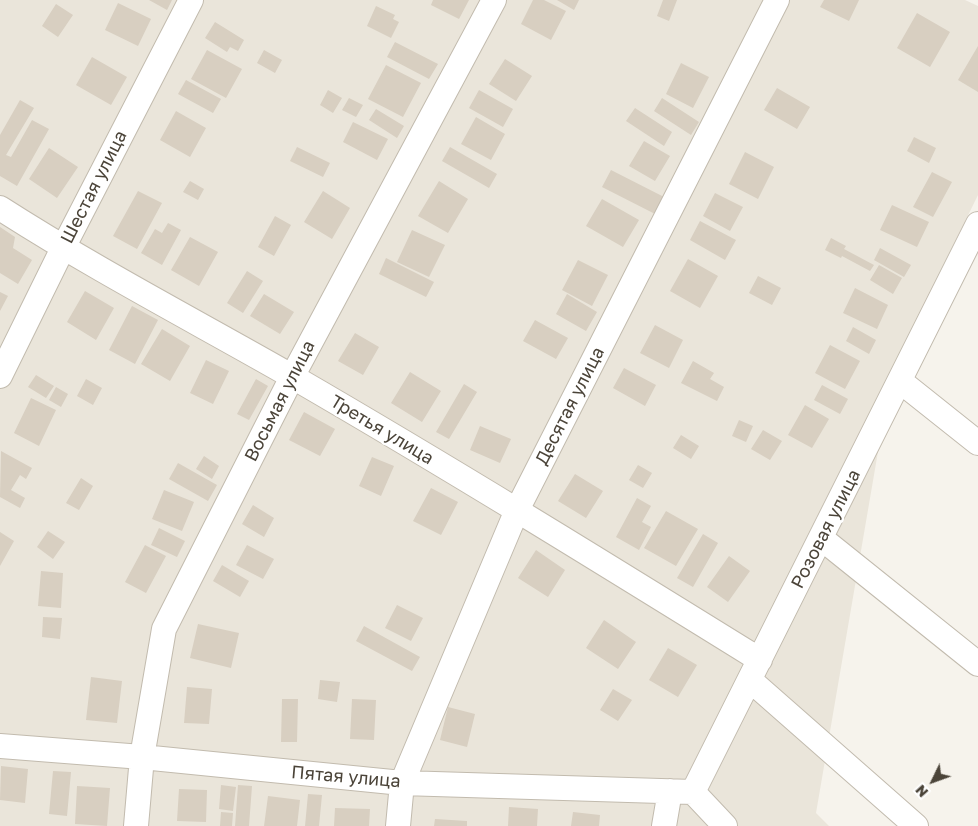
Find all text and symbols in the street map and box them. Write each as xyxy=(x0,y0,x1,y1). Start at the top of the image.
street label: Шестая улица xyxy=(56,127,132,247)
street label: Восьмая улица xyxy=(240,337,320,465)
street label: Десятая улица xyxy=(531,343,609,469)
street label: Третья улица xyxy=(326,391,438,469)
street label: Розовая улица xyxy=(787,466,865,592)
north arrow xyxy=(908,756,958,806)
street label: Пятая улица xyxy=(290,761,402,793)
text: N xyxy=(912,782,931,801)

